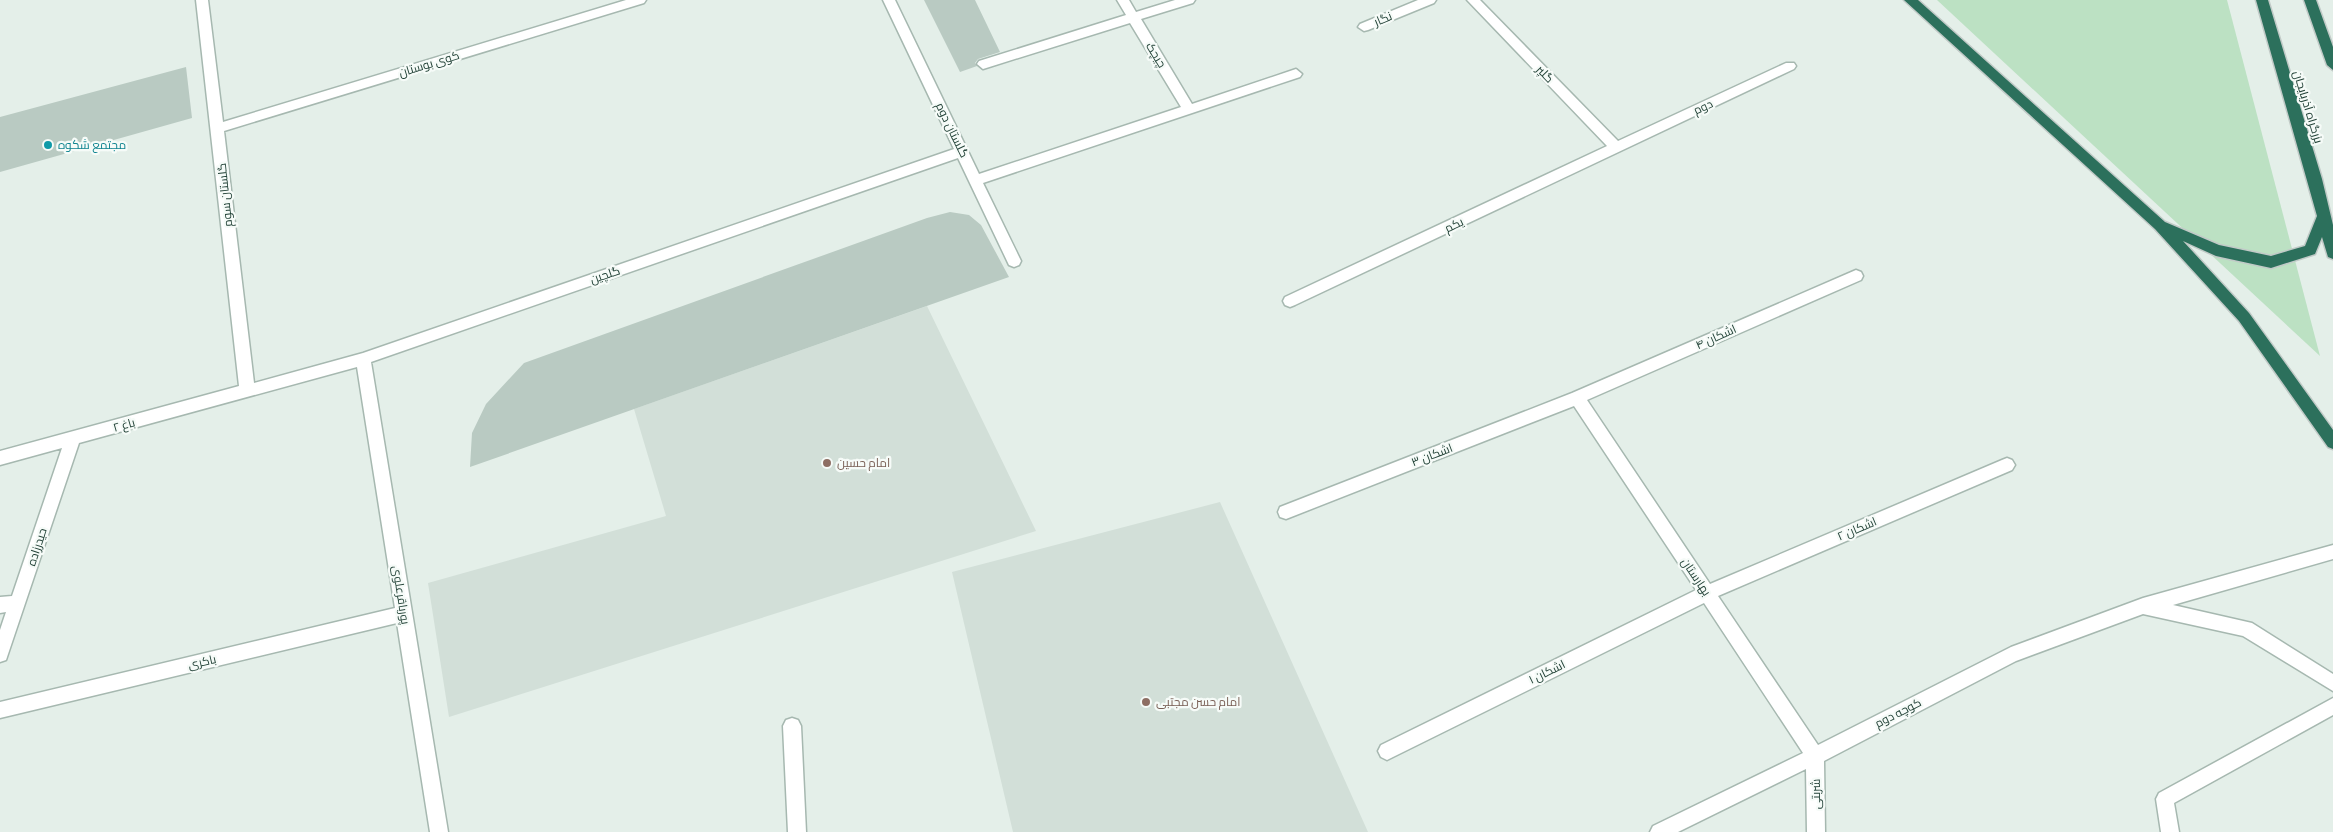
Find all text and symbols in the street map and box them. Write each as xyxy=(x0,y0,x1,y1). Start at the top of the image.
street label: نگار xyxy=(1370,7,1395,30)
street label: چیچک xyxy=(1141,39,1171,71)
street label: کوی بوستان xyxy=(396,46,461,81)
street label: گلپر xyxy=(1531,60,1558,87)
street label: بزرگراه آذربایجان xyxy=(2289,68,2328,145)
street label: دوم xyxy=(1690,95,1716,118)
street label: گلستان دوم xyxy=(932,99,973,160)
place label: مجتمع شکوه xyxy=(58,136,126,153)
marker: مجتمع شکوه xyxy=(42,139,54,151)
street label: گلستان سوم xyxy=(213,162,236,228)
street label: یکم xyxy=(1442,212,1467,236)
street label: گلچین xyxy=(587,261,623,289)
street label: اشکان ۴ xyxy=(1693,320,1739,353)
street label: باغ ۲ xyxy=(111,413,137,436)
street label: اشکان ۳ xyxy=(1409,439,1455,470)
place label: امام حسین xyxy=(837,454,890,471)
marker: امام حسین xyxy=(821,457,833,469)
street label: اشکان ۲ xyxy=(1834,513,1879,544)
street label: حیدرزاده xyxy=(22,526,51,568)
street label: بهارستان xyxy=(1677,554,1715,599)
street label: پورباقرعلوی xyxy=(387,564,415,627)
street label: باکری xyxy=(186,650,218,673)
street label: اشکان ۱ xyxy=(1526,655,1568,688)
place label: امام حسن مجتبی xyxy=(1156,693,1241,710)
street label: کوچه دوم xyxy=(1872,694,1924,732)
marker: امام حسن مجتبی xyxy=(1140,696,1152,708)
street label: شربتی xyxy=(1807,779,1824,809)

